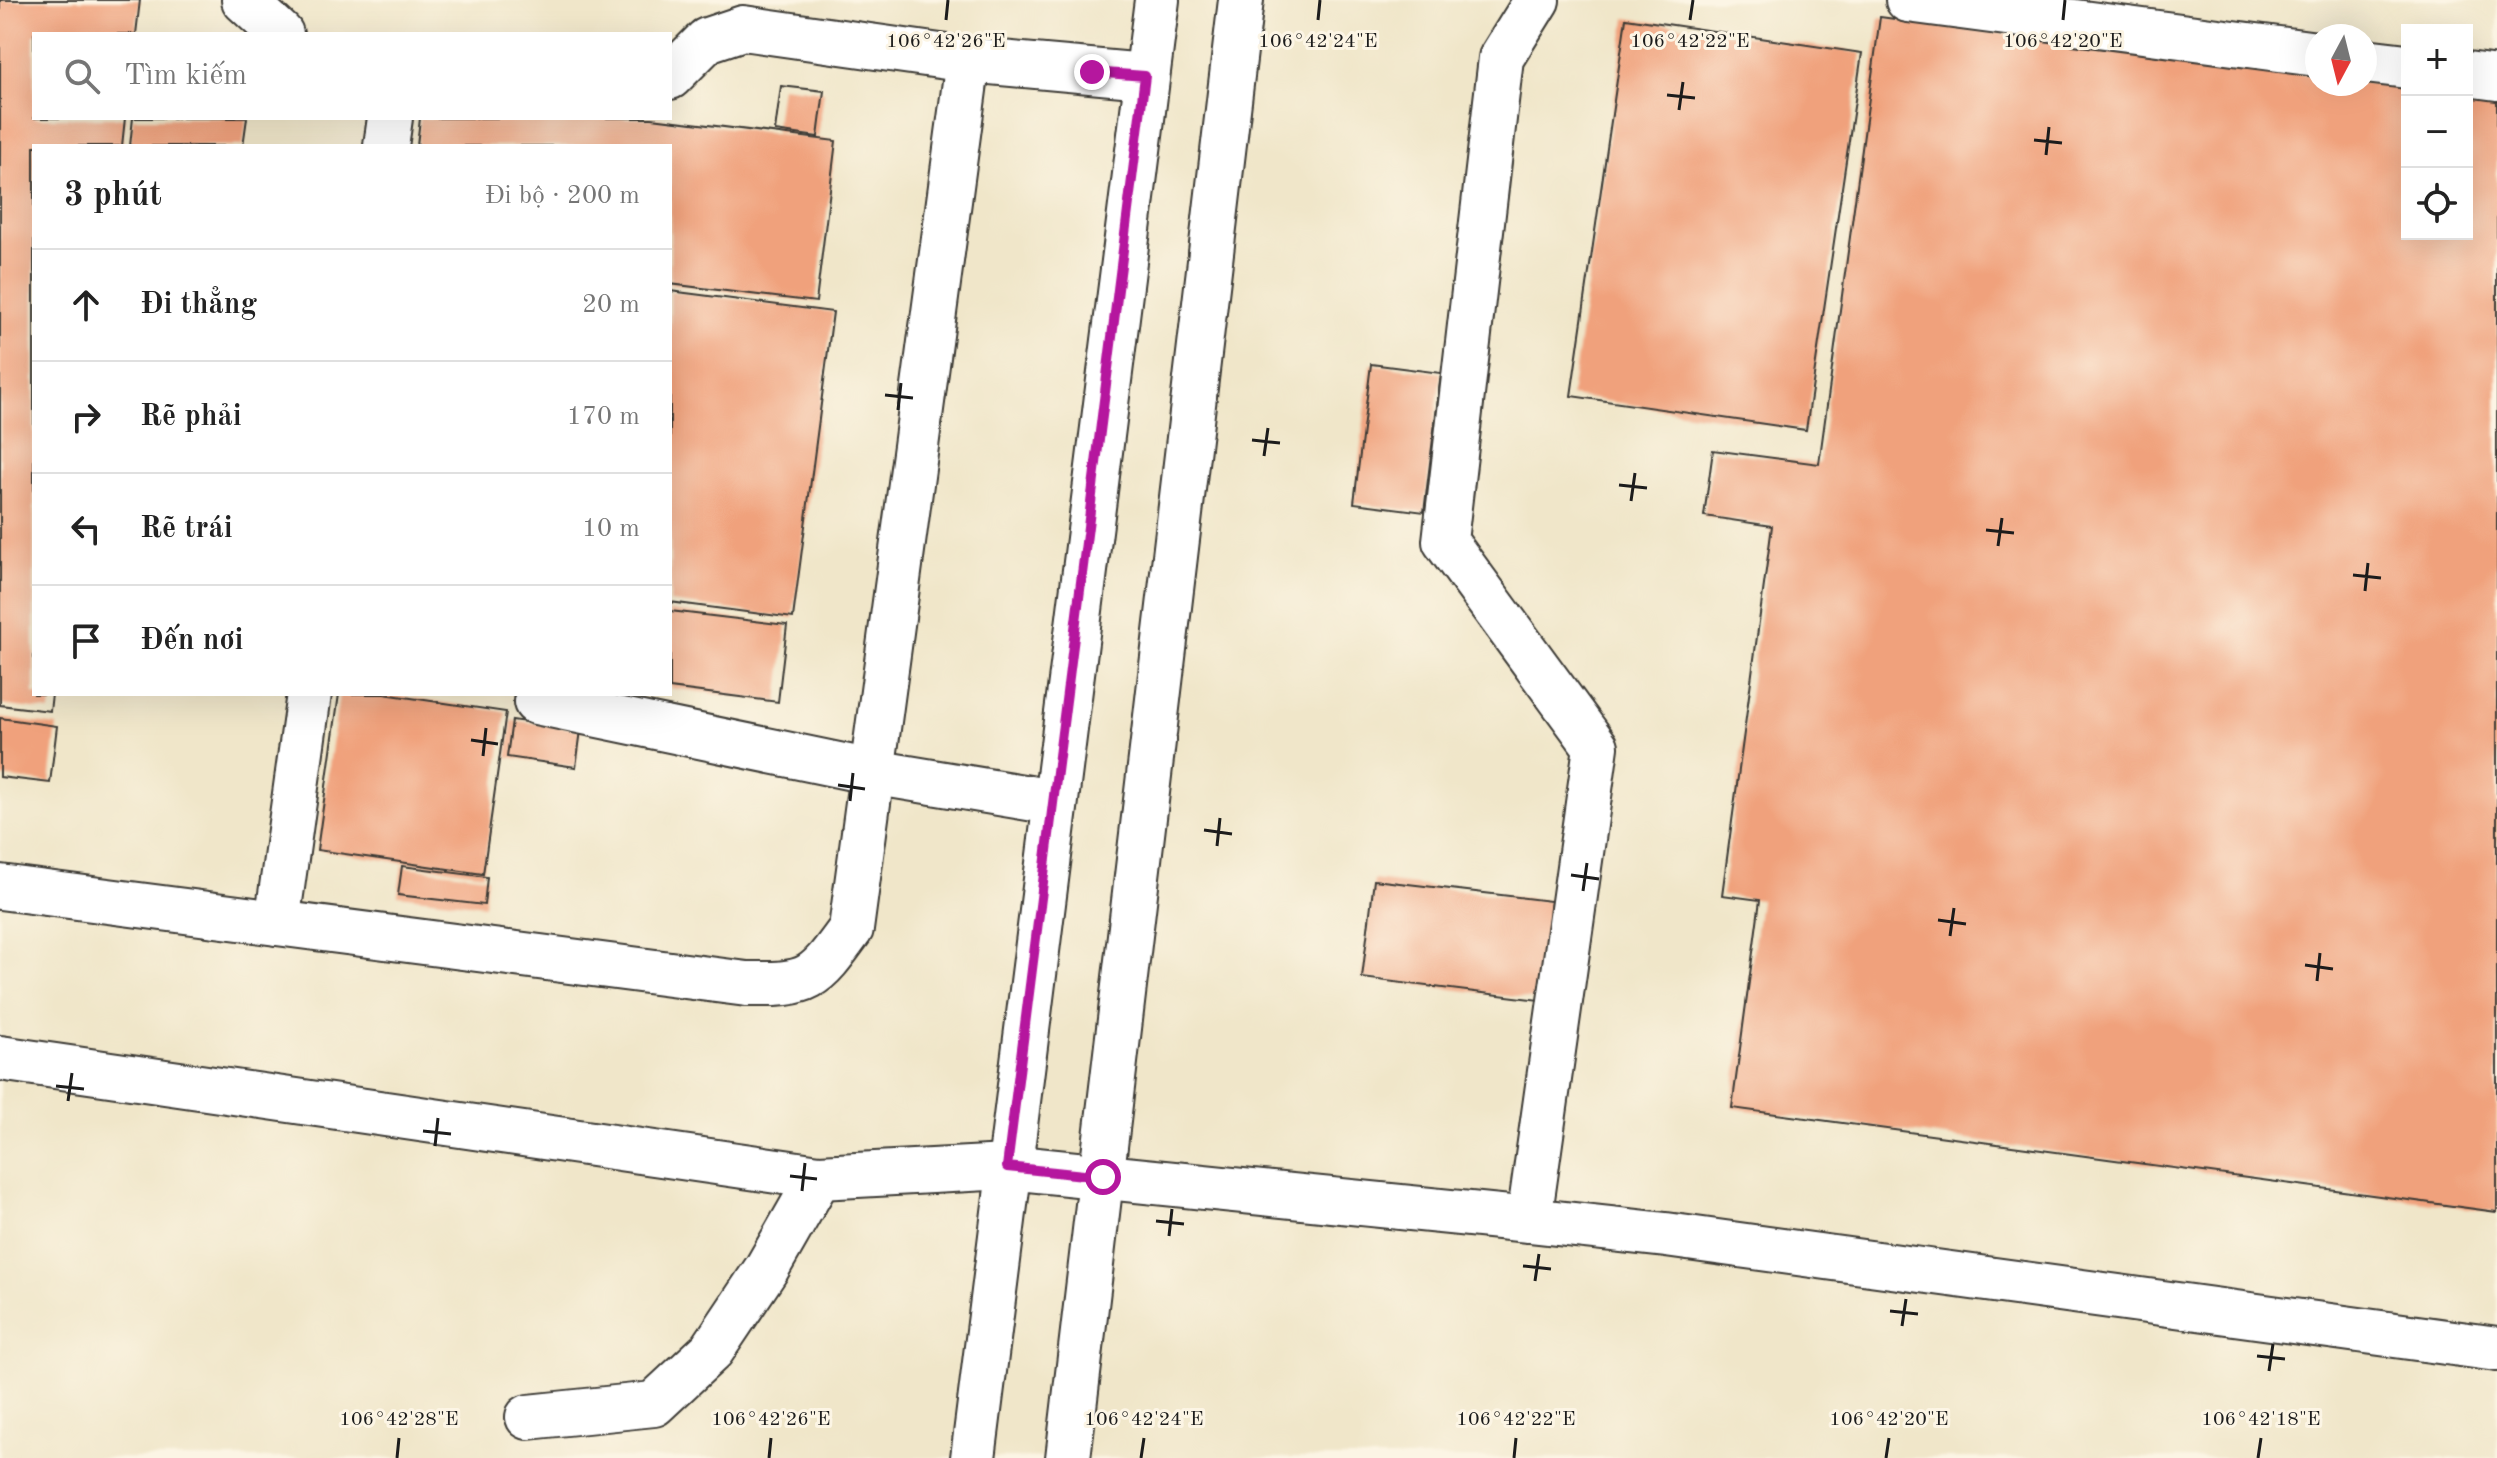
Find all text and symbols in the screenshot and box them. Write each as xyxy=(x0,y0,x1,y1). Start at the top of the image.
north arrow xyxy=(2305,24,2377,96)
map controls xyxy=(2401,24,2473,240)
button: + xyxy=(2401,24,2473,96)
search box xyxy=(32,32,672,120)
text: 106°42'26"E xyxy=(886,32,1006,52)
text: 106°42'24"E xyxy=(1258,32,1378,52)
text: 106°42'22"E xyxy=(1630,32,1750,52)
text: 106°42'20"E xyxy=(2003,32,2123,52)
icon: search xyxy=(60,54,104,98)
route end xyxy=(1074,54,1110,90)
text: Tìm kiếm xyxy=(124,61,247,91)
button: − xyxy=(2401,96,2473,168)
button: locate xyxy=(2401,168,2473,240)
text: 3 phút xyxy=(64,179,162,213)
text: Đi bộ · 200 m xyxy=(485,183,640,209)
icon: ahead xyxy=(64,283,108,327)
text: Đi thẳng xyxy=(140,290,257,320)
text: 20 m xyxy=(582,292,640,318)
icon: right xyxy=(64,395,108,439)
text: Rẽ phải xyxy=(140,402,242,432)
text: 170 m xyxy=(567,404,640,430)
icon: left xyxy=(64,507,108,551)
text: Rẽ trái xyxy=(140,514,233,544)
text: 10 m xyxy=(582,516,640,542)
icon: arrive xyxy=(64,619,108,663)
text: Đến nơi xyxy=(140,626,244,656)
route start xyxy=(1085,1159,1121,1195)
text: 106°42'28"E xyxy=(339,1410,459,1430)
text: 106°42'26"E xyxy=(711,1410,831,1430)
text: 106°42'24"E xyxy=(1084,1410,1204,1430)
text: 106°42'22"E xyxy=(1456,1410,1576,1430)
text: 106°42'20"E xyxy=(1829,1410,1949,1430)
text: 106°42'18"E xyxy=(2201,1410,2321,1430)

